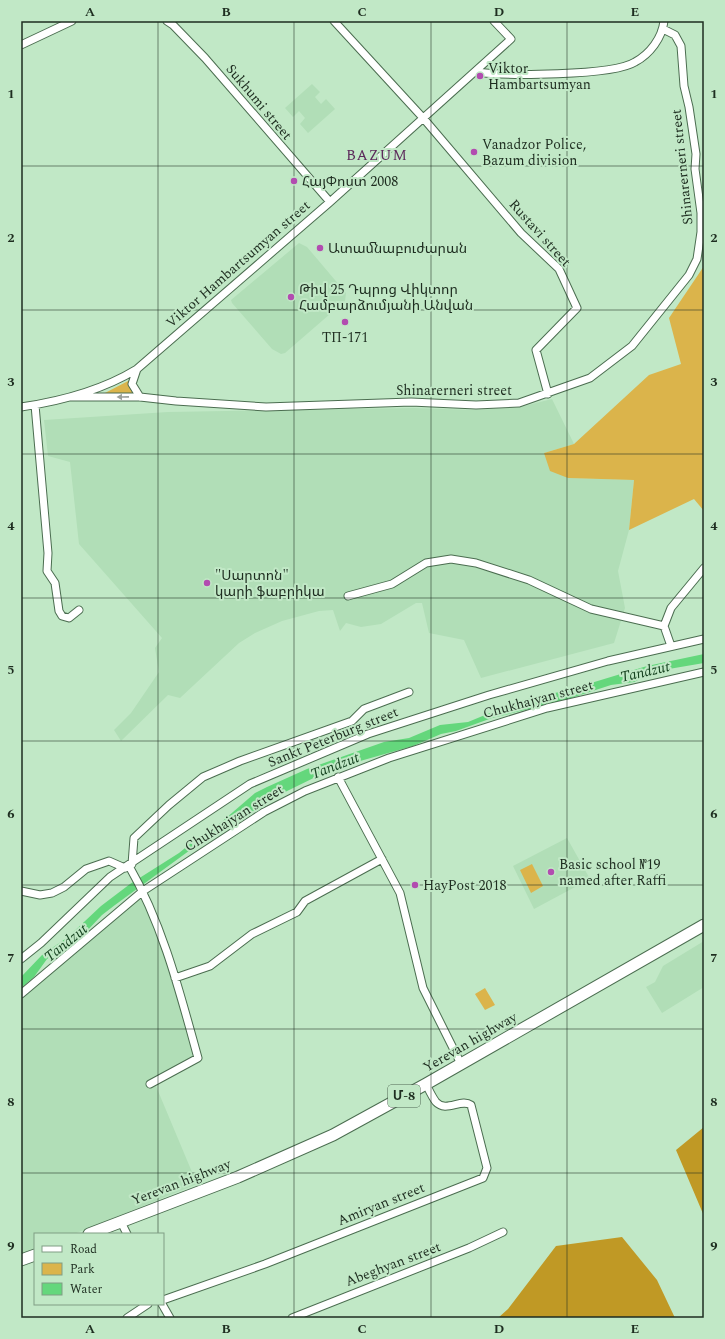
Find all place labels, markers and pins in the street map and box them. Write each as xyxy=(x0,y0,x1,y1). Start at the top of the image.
place label: Viktor Hambartsumyan xyxy=(488,58,591,95)
marker: Viktor Hambartsumyan xyxy=(475,71,485,81)
place label: Vanadzor Police, Bazum division xyxy=(482,134,586,171)
marker: Vanadzor Police, Bazum division xyxy=(469,147,479,157)
place label: ՀայՓոստ 2008 xyxy=(302,171,398,192)
marker: ՀայՓոստ 2008 xyxy=(289,176,299,186)
place label: Ատամնաբուժարան xyxy=(328,238,467,259)
marker: Ատամնաբուժարան xyxy=(315,243,325,253)
place label: Թիվ 25 Դպրոց Վիկտոր Համբարձումյանի Անվան xyxy=(299,279,473,316)
marker: Թիվ 25 Դպրոց Վիկտոր Համբարձումյանի Անվան xyxy=(286,292,296,302)
marker: ТП-171 xyxy=(340,317,350,327)
place label: ТП-171 xyxy=(322,327,368,348)
place label: "Սարտոն" կարի ֆաբրիկա xyxy=(215,565,325,602)
marker: "Սարտոն" կարի ֆաբրիկա xyxy=(202,578,212,588)
place label: Basic school №19 named after Raffi xyxy=(559,854,666,891)
marker: Basic school №19 named after Raffi xyxy=(546,867,556,877)
place label: HayPost 2018 xyxy=(423,875,506,896)
marker: HayPost 2018 xyxy=(410,880,420,890)

